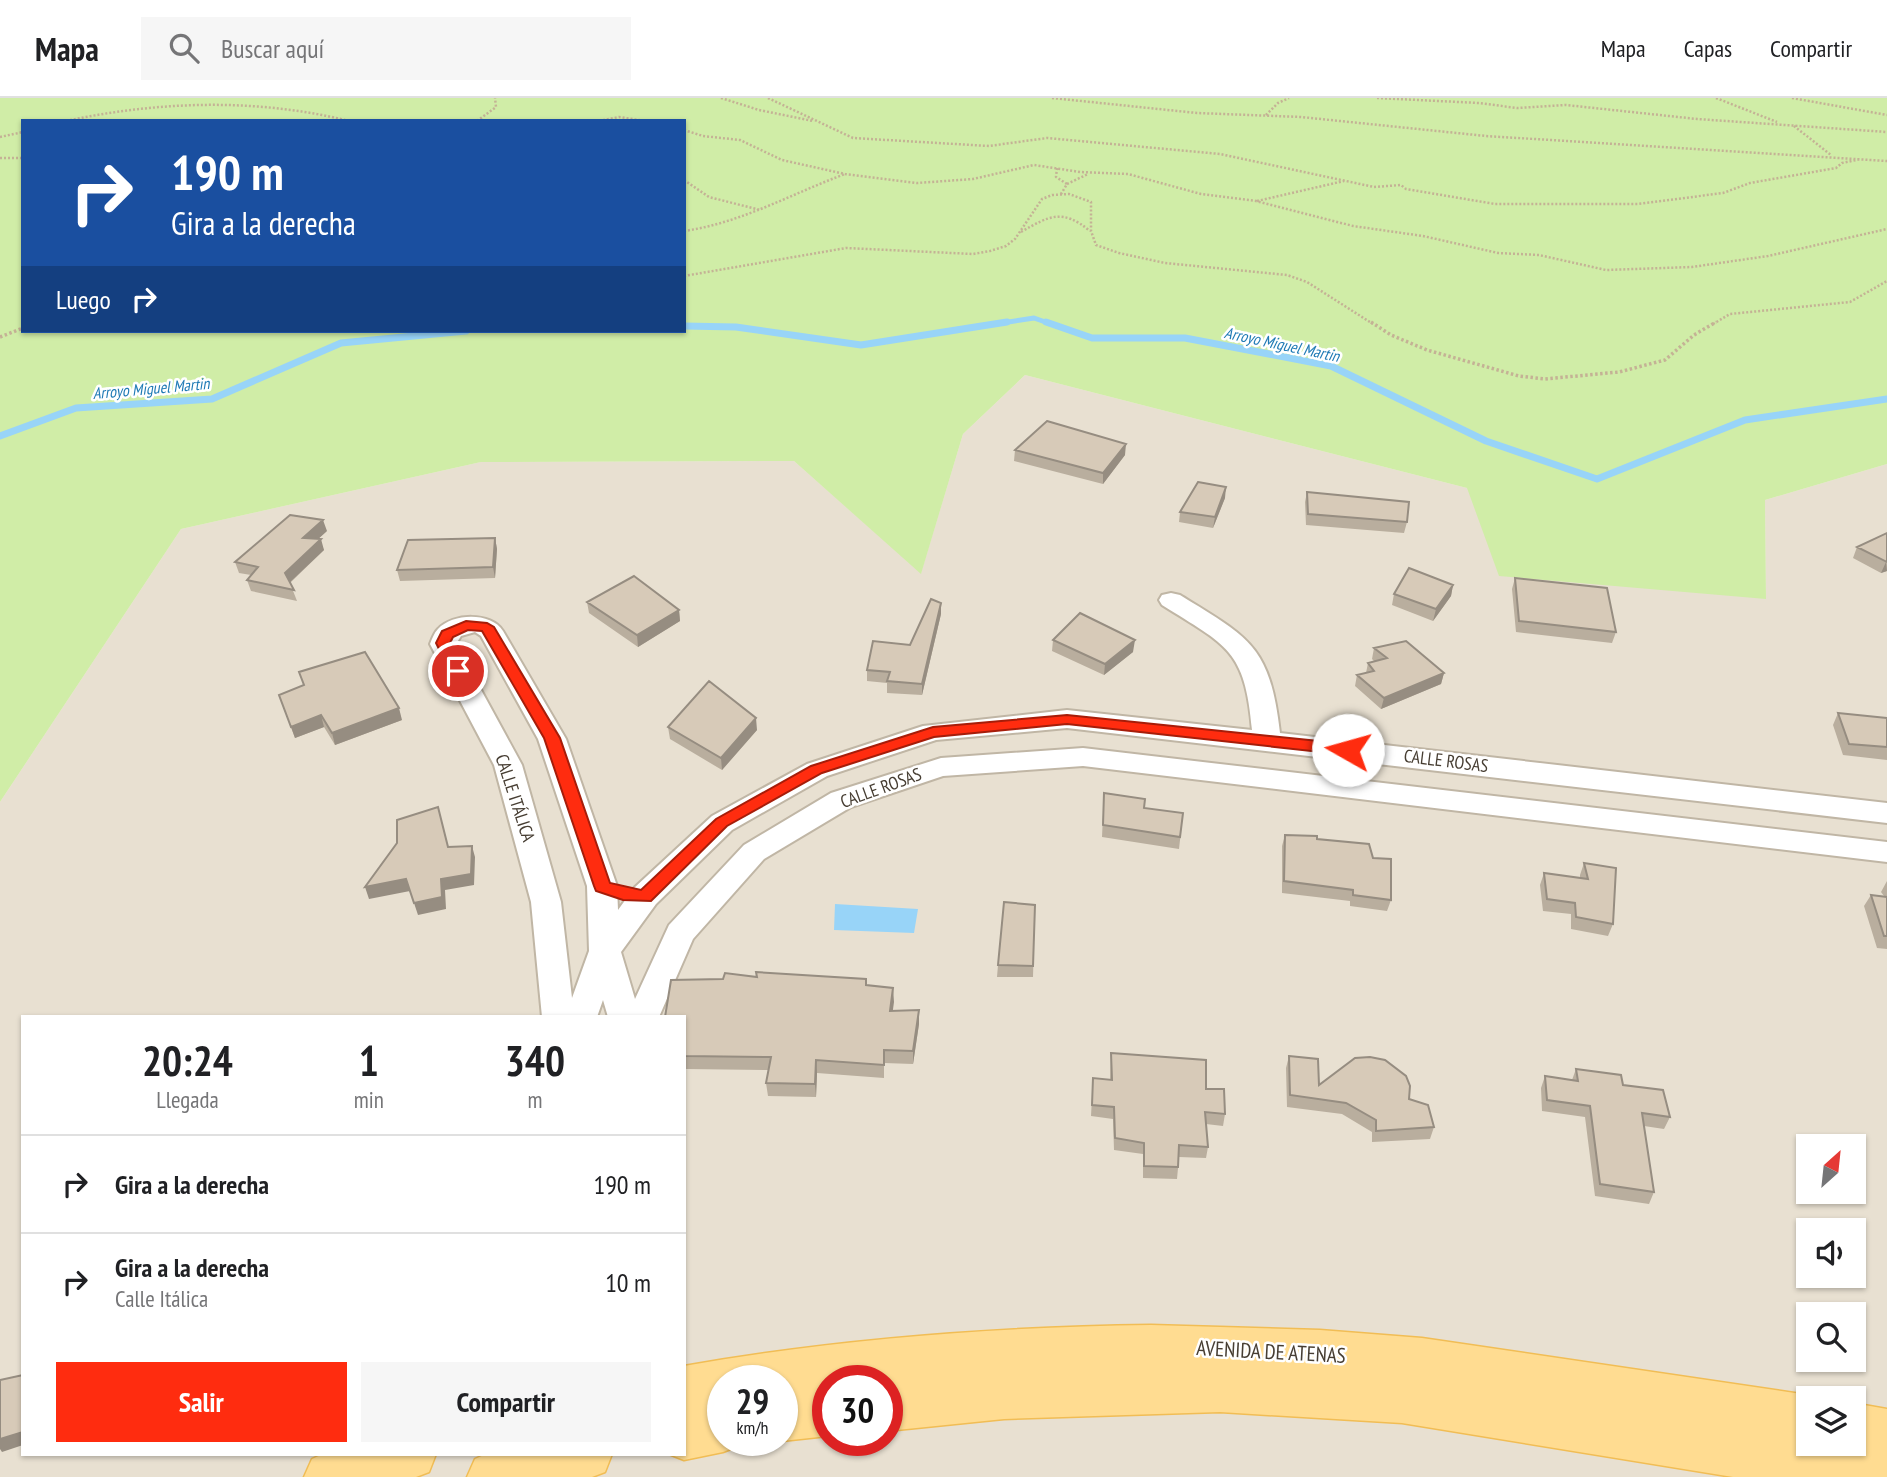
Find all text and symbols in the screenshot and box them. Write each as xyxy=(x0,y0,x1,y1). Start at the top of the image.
search box xyxy=(141,17,631,80)
text: Mapa xyxy=(35,27,99,70)
icon: search xyxy=(165,29,203,67)
text: Buscar aquí xyxy=(221,32,324,65)
text: Mapa xyxy=(1601,33,1646,64)
text: Capas xyxy=(1684,33,1732,64)
text: Compartir xyxy=(1770,33,1852,64)
text: 190 m xyxy=(171,140,284,204)
icon: right xyxy=(56,147,147,238)
text: Gira a la derecha xyxy=(171,202,356,244)
icon: right xyxy=(125,280,163,318)
text: Luego xyxy=(56,283,111,316)
water label: Arroyo Miguel Martin xyxy=(1223,322,1342,366)
water label: Arroyo Miguel Martin xyxy=(92,373,211,403)
pin xyxy=(428,641,488,701)
icon: arrive xyxy=(439,652,477,690)
position arrow xyxy=(1311,713,1385,787)
street label: CALLE ROSAS xyxy=(1403,744,1490,777)
street label: CALLE ITÁLICA xyxy=(491,751,541,845)
street label: CALLE ROSAS xyxy=(837,762,925,813)
text: 20:24 xyxy=(142,1033,233,1088)
text: 1 xyxy=(359,1033,379,1088)
text: 340 xyxy=(505,1033,565,1088)
text: Llegada xyxy=(156,1085,219,1114)
text: min xyxy=(354,1085,384,1114)
text: m xyxy=(527,1085,542,1114)
north arrow xyxy=(1796,1134,1866,1204)
map controls xyxy=(1796,1134,1866,1456)
icon: right xyxy=(56,1165,94,1203)
text: Gira a la derecha xyxy=(115,1168,269,1201)
text: 190 m xyxy=(593,1168,651,1201)
button: sound xyxy=(1796,1218,1866,1288)
text: Gira a la derecha xyxy=(115,1251,269,1284)
icon: right xyxy=(56,1263,94,1301)
text: 10 m xyxy=(605,1266,651,1299)
text: Calle Itálica xyxy=(115,1284,208,1313)
button: search xyxy=(1796,1302,1866,1372)
street label: AVENIDA DE ATENAS xyxy=(1196,1334,1346,1369)
button: Salir xyxy=(56,1362,347,1442)
button: Compartir xyxy=(361,1362,651,1442)
speed limit sign: 30 xyxy=(812,1365,903,1456)
text: 29 xyxy=(736,1378,769,1424)
button: layers xyxy=(1796,1386,1866,1456)
text: km/h xyxy=(737,1416,768,1439)

